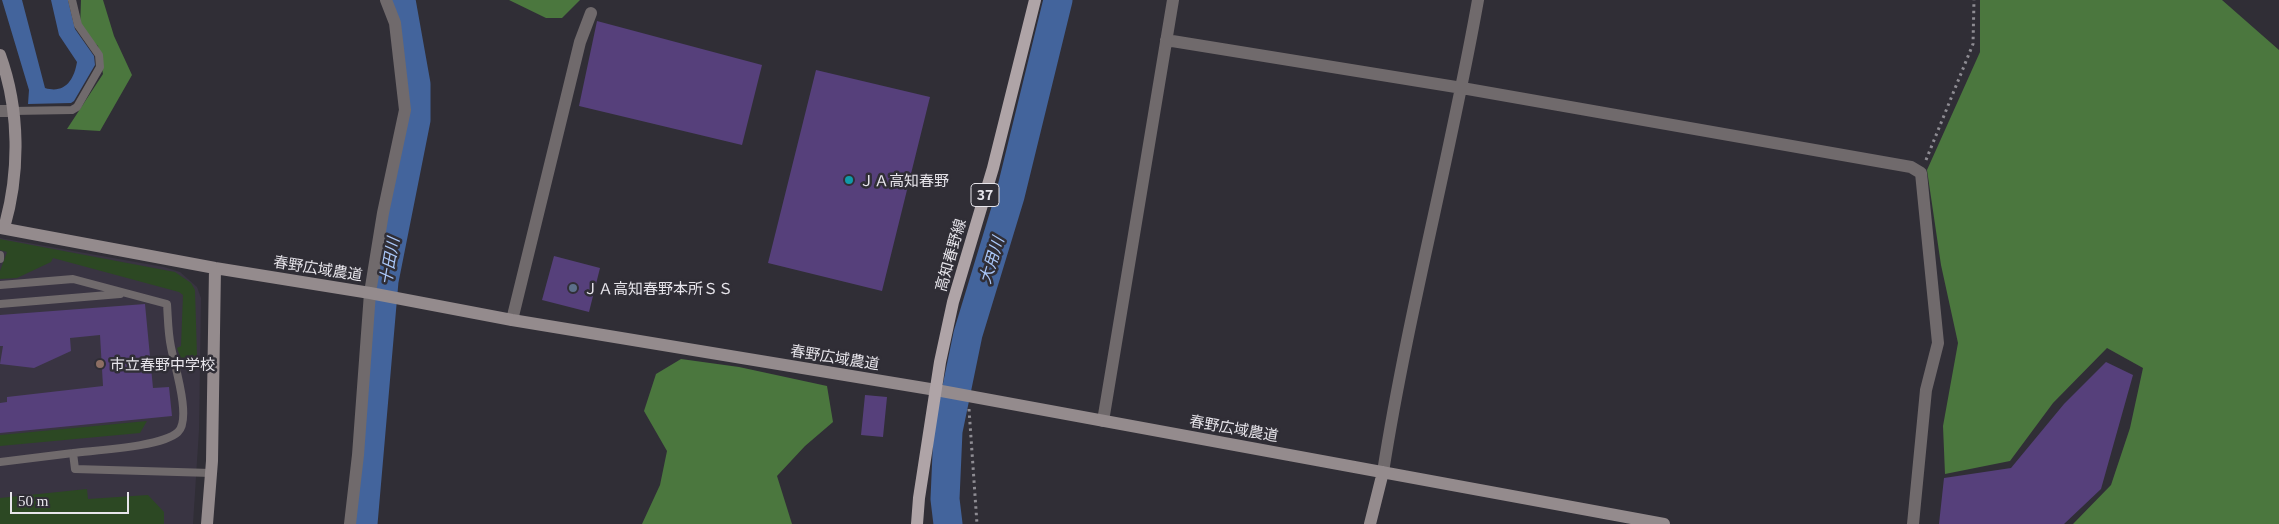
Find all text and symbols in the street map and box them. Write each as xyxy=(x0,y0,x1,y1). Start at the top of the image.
place label: ＪＡ高知春野 xyxy=(859,171,949,189)
marker: ＪＡ高知春野 xyxy=(843,174,855,186)
road number: 37 xyxy=(971,184,999,206)
street label: 高知春野線 xyxy=(931,216,969,294)
water label: 大用川 xyxy=(975,234,1007,286)
water label: 十田川 xyxy=(375,236,403,286)
street label: 春野広域農道 xyxy=(272,252,364,284)
place label: ＪＡ高知春野本所ＳＳ xyxy=(583,279,733,297)
marker: ＪＡ高知春野本所ＳＳ xyxy=(567,282,579,294)
street label: 春野広域農道 xyxy=(789,341,881,373)
place label: 市立春野中学校 xyxy=(110,355,215,373)
marker: 市立春野中学校 xyxy=(94,358,106,370)
street label: 春野広域農道 xyxy=(1188,411,1280,445)
scale bar xyxy=(12,482,131,514)
text: 50 m xyxy=(18,493,48,509)

